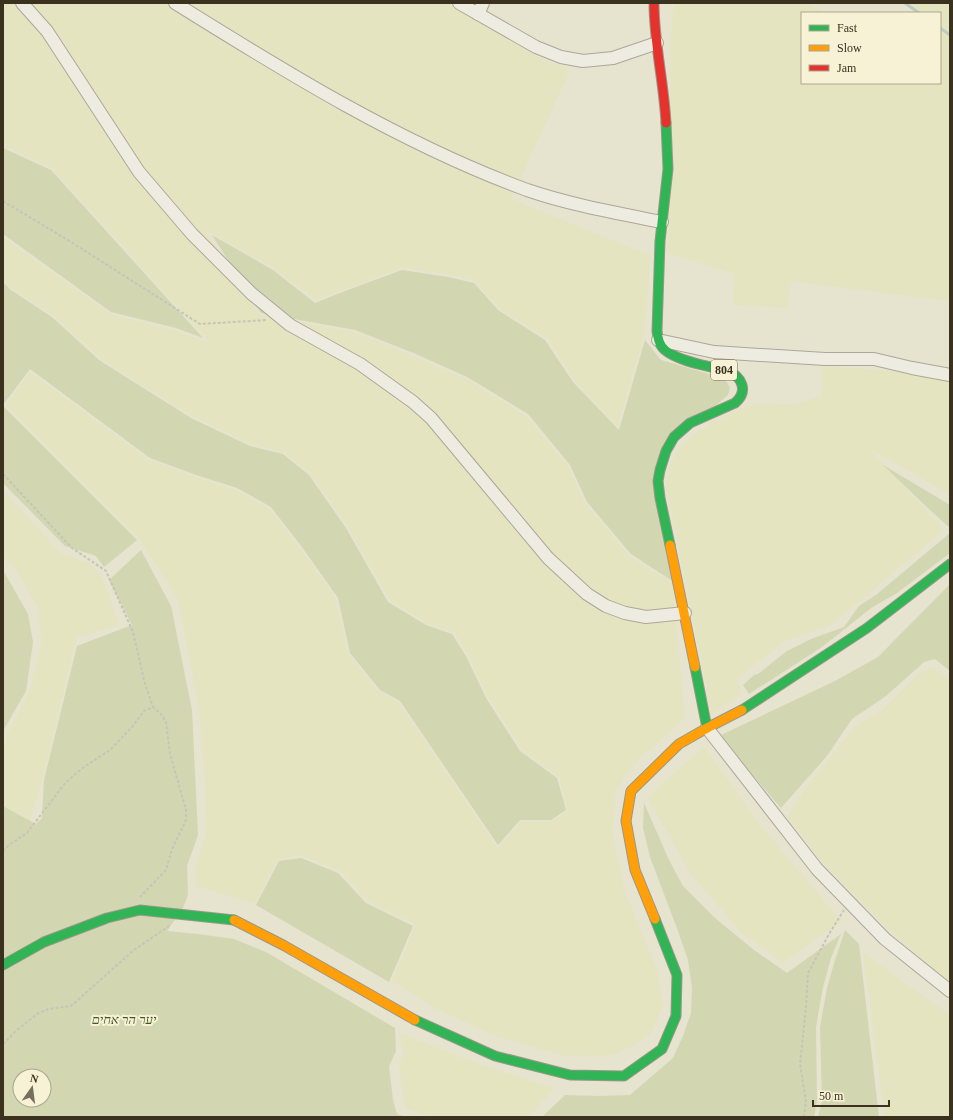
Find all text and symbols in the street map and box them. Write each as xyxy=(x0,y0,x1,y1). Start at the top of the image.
legend xyxy=(801,12,941,84)
text: Fast xyxy=(837,21,858,35)
text: Slow xyxy=(837,41,862,55)
text: Jam xyxy=(837,61,857,75)
road number: 804 xyxy=(711,360,737,380)
park label: יער הר אחים xyxy=(92,1012,157,1027)
north arrow xyxy=(12,1068,52,1108)
text: N xyxy=(29,1072,40,1085)
scale bar xyxy=(813,1082,889,1108)
text: 50 m xyxy=(819,1089,844,1103)

